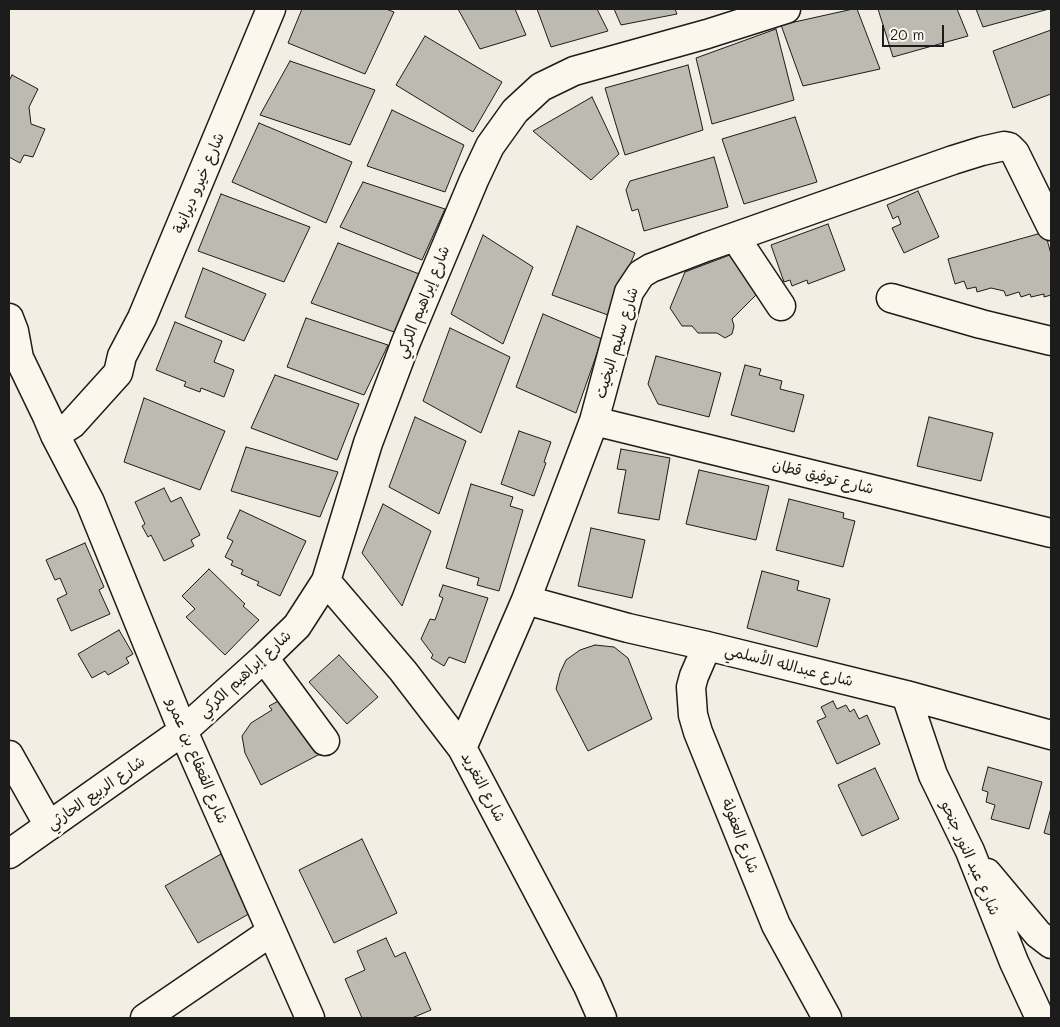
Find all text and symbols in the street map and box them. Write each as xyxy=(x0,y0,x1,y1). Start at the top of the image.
scale bar xyxy=(885,15,948,47)
text: 20 m xyxy=(890,24,924,44)
street label: شارع خيرو ديرانية xyxy=(170,130,228,236)
street label: شارع إبراهيم الكركي xyxy=(392,243,454,361)
street label: شارع سليم البخيت xyxy=(592,285,642,401)
street label: شارع توفيق قطان xyxy=(770,456,876,498)
street label: شارع إبراهيم الكركي xyxy=(195,627,295,721)
street label: شارع عبدالله الأسلمي xyxy=(723,641,855,691)
street label: شارع القعقاع بن عمرو xyxy=(162,696,232,826)
street label: شارع التغريد xyxy=(457,749,509,825)
street label: شارع الربيع الحارثي xyxy=(44,752,148,834)
street label: شارع العفولة xyxy=(718,796,762,876)
street label: شارع عبد النور جنحو xyxy=(937,798,1003,918)

